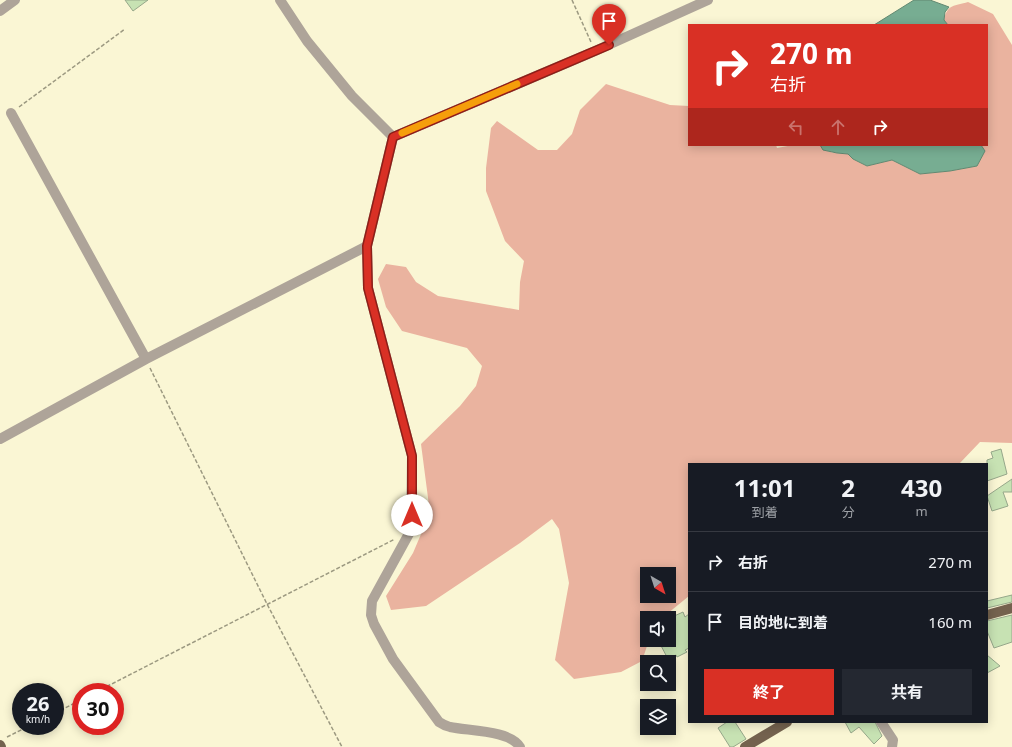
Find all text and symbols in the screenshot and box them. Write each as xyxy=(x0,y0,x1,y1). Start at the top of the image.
pin xyxy=(592,4,626,45)
icon: arrive xyxy=(598,10,620,32)
text: 270 m xyxy=(770,34,853,72)
icon: right xyxy=(704,40,756,92)
text: 右折 xyxy=(770,72,806,96)
icon: left xyxy=(785,116,807,138)
icon: ahead xyxy=(827,116,849,138)
icon: right xyxy=(869,116,891,138)
text: 11:01 xyxy=(734,471,796,504)
text: 2 xyxy=(841,471,855,504)
text: 430 xyxy=(901,471,942,504)
position arrow xyxy=(391,494,433,536)
text: m xyxy=(915,502,928,520)
text: 到着 xyxy=(752,503,778,521)
text: 分 xyxy=(842,503,855,521)
icon: right xyxy=(704,551,726,573)
text: 右折 xyxy=(738,552,768,572)
text: 270 m xyxy=(928,552,972,572)
north arrow xyxy=(640,567,676,603)
map controls xyxy=(640,567,676,735)
button: sound xyxy=(640,611,676,647)
icon: arrive xyxy=(704,611,726,633)
text: 目的地に到着 xyxy=(738,612,828,632)
text: 160 m xyxy=(928,612,972,632)
button: search xyxy=(640,655,676,691)
button: 終了 xyxy=(704,669,834,715)
button: 共有 xyxy=(842,669,972,715)
speed limit sign: 30 xyxy=(72,683,124,735)
text: 26 xyxy=(27,690,49,717)
button: layers xyxy=(640,699,676,735)
text: km/h xyxy=(26,712,50,726)

